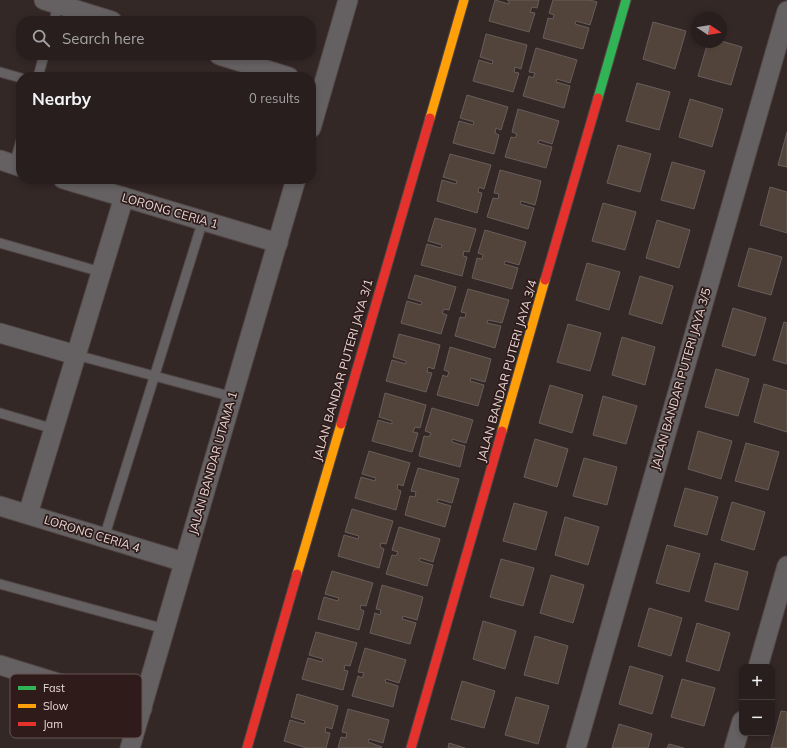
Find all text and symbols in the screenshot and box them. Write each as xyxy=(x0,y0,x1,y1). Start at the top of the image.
north arrow xyxy=(691,12,727,48)
search box xyxy=(16,16,316,60)
icon: search xyxy=(30,27,52,49)
text: Search here xyxy=(62,29,144,48)
text: Nearby xyxy=(32,88,91,109)
text: 0 results xyxy=(249,90,300,106)
street label: LORONG CERIA 1 xyxy=(120,190,220,231)
street label: JALAN BANDAR PUTERI JAYA 3/1 xyxy=(309,277,376,463)
street label: JALAN BANDAR PUTERI JAYA 3/4 xyxy=(473,278,540,464)
street label: JALAN BANDAR PUTERI JAYA 3/5 xyxy=(647,286,714,472)
street label: JALAN BANDAR UTAMA 1 xyxy=(185,390,240,536)
street label: LORONG CERIA 4 xyxy=(42,512,142,555)
map controls xyxy=(739,664,775,736)
button: + xyxy=(739,664,775,700)
legend xyxy=(10,674,142,738)
text: Fast xyxy=(43,681,65,695)
text: Slow xyxy=(43,699,69,713)
button: − xyxy=(739,700,775,736)
text: Jam xyxy=(43,717,63,731)

